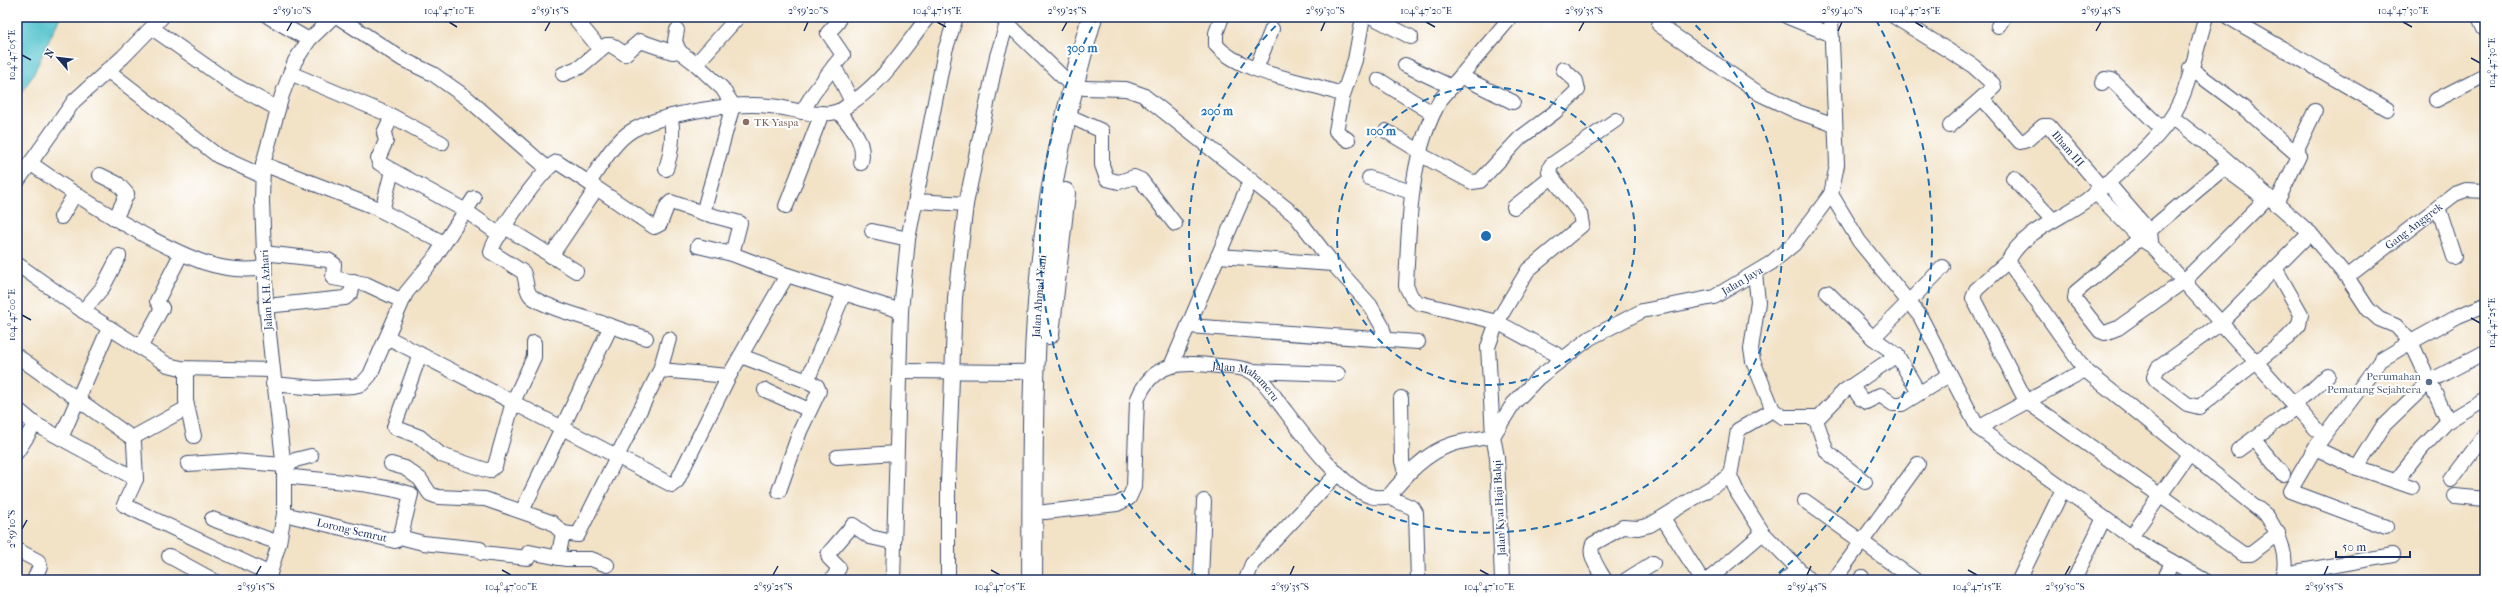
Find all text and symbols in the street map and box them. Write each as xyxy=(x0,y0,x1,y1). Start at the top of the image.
text: 2°59'10"S xyxy=(273,5,311,17)
text: 104°47'10"E xyxy=(424,5,474,17)
text: 2°59'15"S xyxy=(531,5,569,17)
text: 2°59'20"S xyxy=(788,5,828,17)
text: 104°47'15"E xyxy=(913,5,961,17)
text: 2°59'25"S xyxy=(1047,5,1087,17)
text: 2°59'30"S xyxy=(1305,5,1345,17)
text: 104°47'20"E xyxy=(1400,5,1452,17)
text: 2°59'35"S xyxy=(1565,5,1603,17)
text: 2°59'40"S xyxy=(1822,5,1862,17)
text: 104°47'25"E xyxy=(1890,5,1940,17)
text: 2°59'45"S xyxy=(2081,5,2121,17)
text: 104°47'30"E xyxy=(2378,5,2428,17)
text: 104°47'05"E xyxy=(6,30,18,80)
north arrow xyxy=(38,38,78,78)
text: 104°47'30"E xyxy=(2486,38,2498,88)
text: 300 m xyxy=(1067,41,1098,56)
text: N xyxy=(42,46,58,60)
text: 200 m xyxy=(1201,104,1234,118)
place label: TK Yaspa xyxy=(754,116,799,129)
marker: TK Yaspa xyxy=(741,117,751,127)
text: 100 m xyxy=(1366,124,1397,138)
street label: Ilham III xyxy=(2049,128,2087,170)
street label: Gang Anggrek xyxy=(2383,200,2445,252)
centre of rings xyxy=(1479,229,1493,243)
street label: Jalan K.H. Azhari xyxy=(258,249,275,332)
street label: Jalan Ahmad Yani xyxy=(1030,253,1049,339)
street label: Jalan Jaya xyxy=(1719,263,1766,298)
text: 104°47'00"E xyxy=(6,289,18,341)
text: 104°47'25"E xyxy=(2486,298,2498,348)
street label: Jalan Mahameru xyxy=(1210,359,1282,404)
place label: Perumahan Pematang Sejahtera xyxy=(2327,370,2422,396)
marker: Perumahan Pematang Sejahtera xyxy=(2424,377,2434,387)
street label: Jalan Kyai Haji Balqi xyxy=(1490,459,1509,557)
text: 2°59'10"S xyxy=(6,510,18,548)
street label: Lorong Semrut xyxy=(315,516,389,545)
scale bar xyxy=(2336,533,2410,559)
text: 50 m xyxy=(2342,540,2366,554)
text: 2°59'15"S xyxy=(237,581,275,593)
text: 104°47'00"E xyxy=(485,581,537,593)
text: 2°59'25"S xyxy=(753,581,793,593)
text: 104°47'05"E xyxy=(975,581,1025,593)
text: 2°59'35"S xyxy=(1271,581,1309,593)
text: 104°47'10"E xyxy=(1464,581,1514,593)
text: 2°59'45"S xyxy=(1787,581,1827,593)
text: 104°47'15"E xyxy=(1953,581,2001,593)
text: 2°59'50"S xyxy=(2045,581,2085,593)
text: 2°59'55"S xyxy=(2305,581,2343,593)

